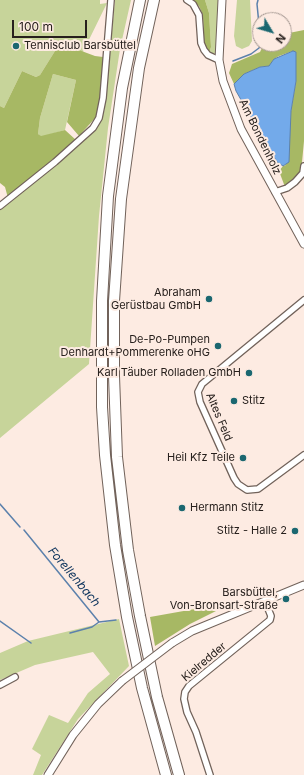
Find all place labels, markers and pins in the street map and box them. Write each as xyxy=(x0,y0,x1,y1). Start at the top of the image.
place label: Tennisclub Barsbüttel xyxy=(24,39,136,53)
marker: Tennisclub Barsbüttel xyxy=(11,41,21,51)
place label: Abraham Gerüstbau GmbH xyxy=(111,286,201,312)
marker: Abraham Gerüstbau GmbH xyxy=(204,294,214,304)
place label: De-Po-Pumpen Denhardt+Pommerenke oHG xyxy=(61,333,210,359)
marker: De-Po-Pumpen Denhardt+Pommerenke oHG xyxy=(213,341,223,351)
place label: Karl Täuber Rolladen GmbH xyxy=(97,366,241,380)
marker: Karl Täuber Rolladen GmbH xyxy=(244,368,254,378)
place label: Stitz xyxy=(242,394,265,408)
marker: Stitz xyxy=(229,396,239,406)
place label: Heil Kfz Teile xyxy=(167,451,235,465)
marker: Heil Kfz Teile xyxy=(238,453,248,463)
place label: Hermann Stitz xyxy=(190,501,264,515)
marker: Hermann Stitz xyxy=(177,503,187,513)
place label: Stitz - Halle 2 xyxy=(217,524,287,538)
marker: Stitz - Halle 2 xyxy=(290,526,300,536)
place label: Barsbüttel, Von-Bronsart-Straße xyxy=(170,586,278,612)
marker: Barsbüttel, Von-Bronsart-Straße xyxy=(281,594,291,604)

